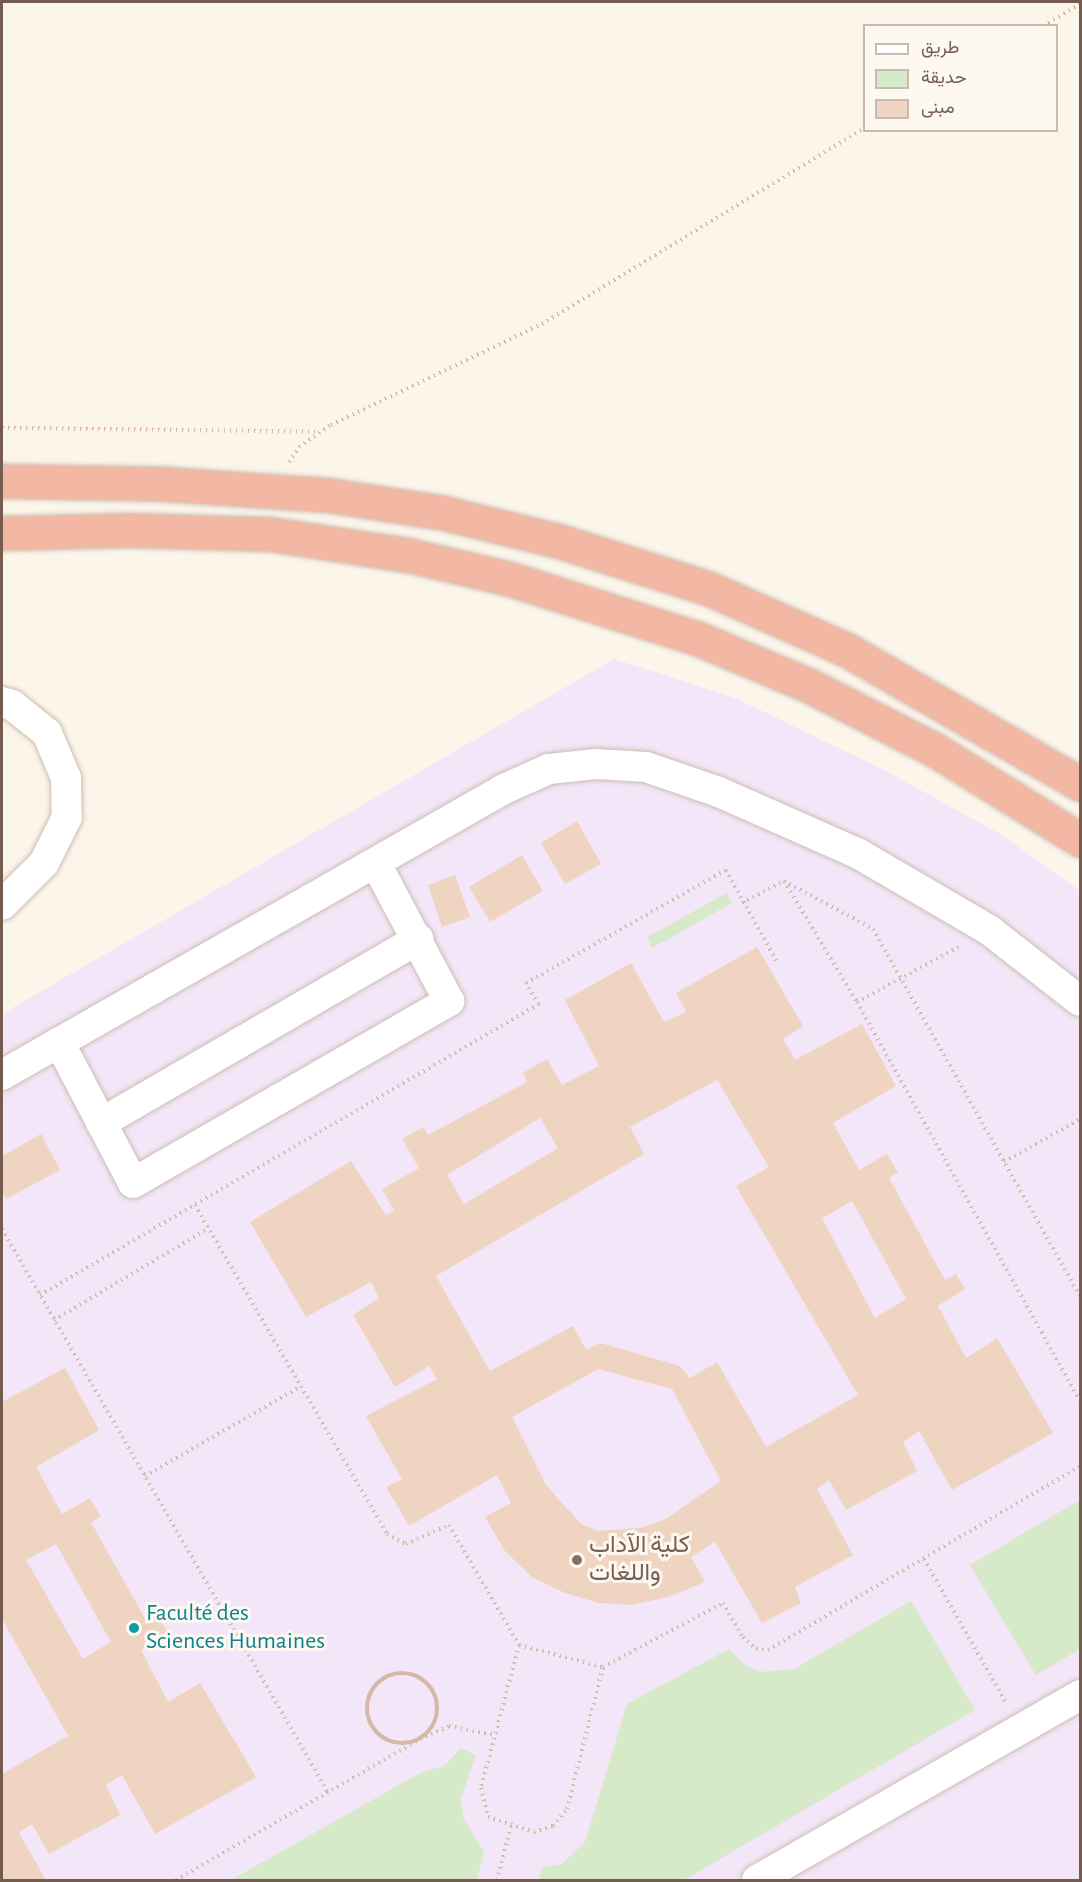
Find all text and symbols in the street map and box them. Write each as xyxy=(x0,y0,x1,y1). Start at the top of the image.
legend xyxy=(863,24,1058,132)
text: طريق xyxy=(921,39,959,57)
text: حديقة xyxy=(921,69,967,87)
text: مبنى xyxy=(921,99,955,117)
place label: كلية الآداب واللغات xyxy=(589,1532,690,1588)
marker: كلية الآداب واللغات xyxy=(570,1553,584,1567)
place label: Faculté des Sciences Humaines xyxy=(146,1600,325,1656)
marker: Faculté des Sciences Humaines xyxy=(127,1621,141,1635)

